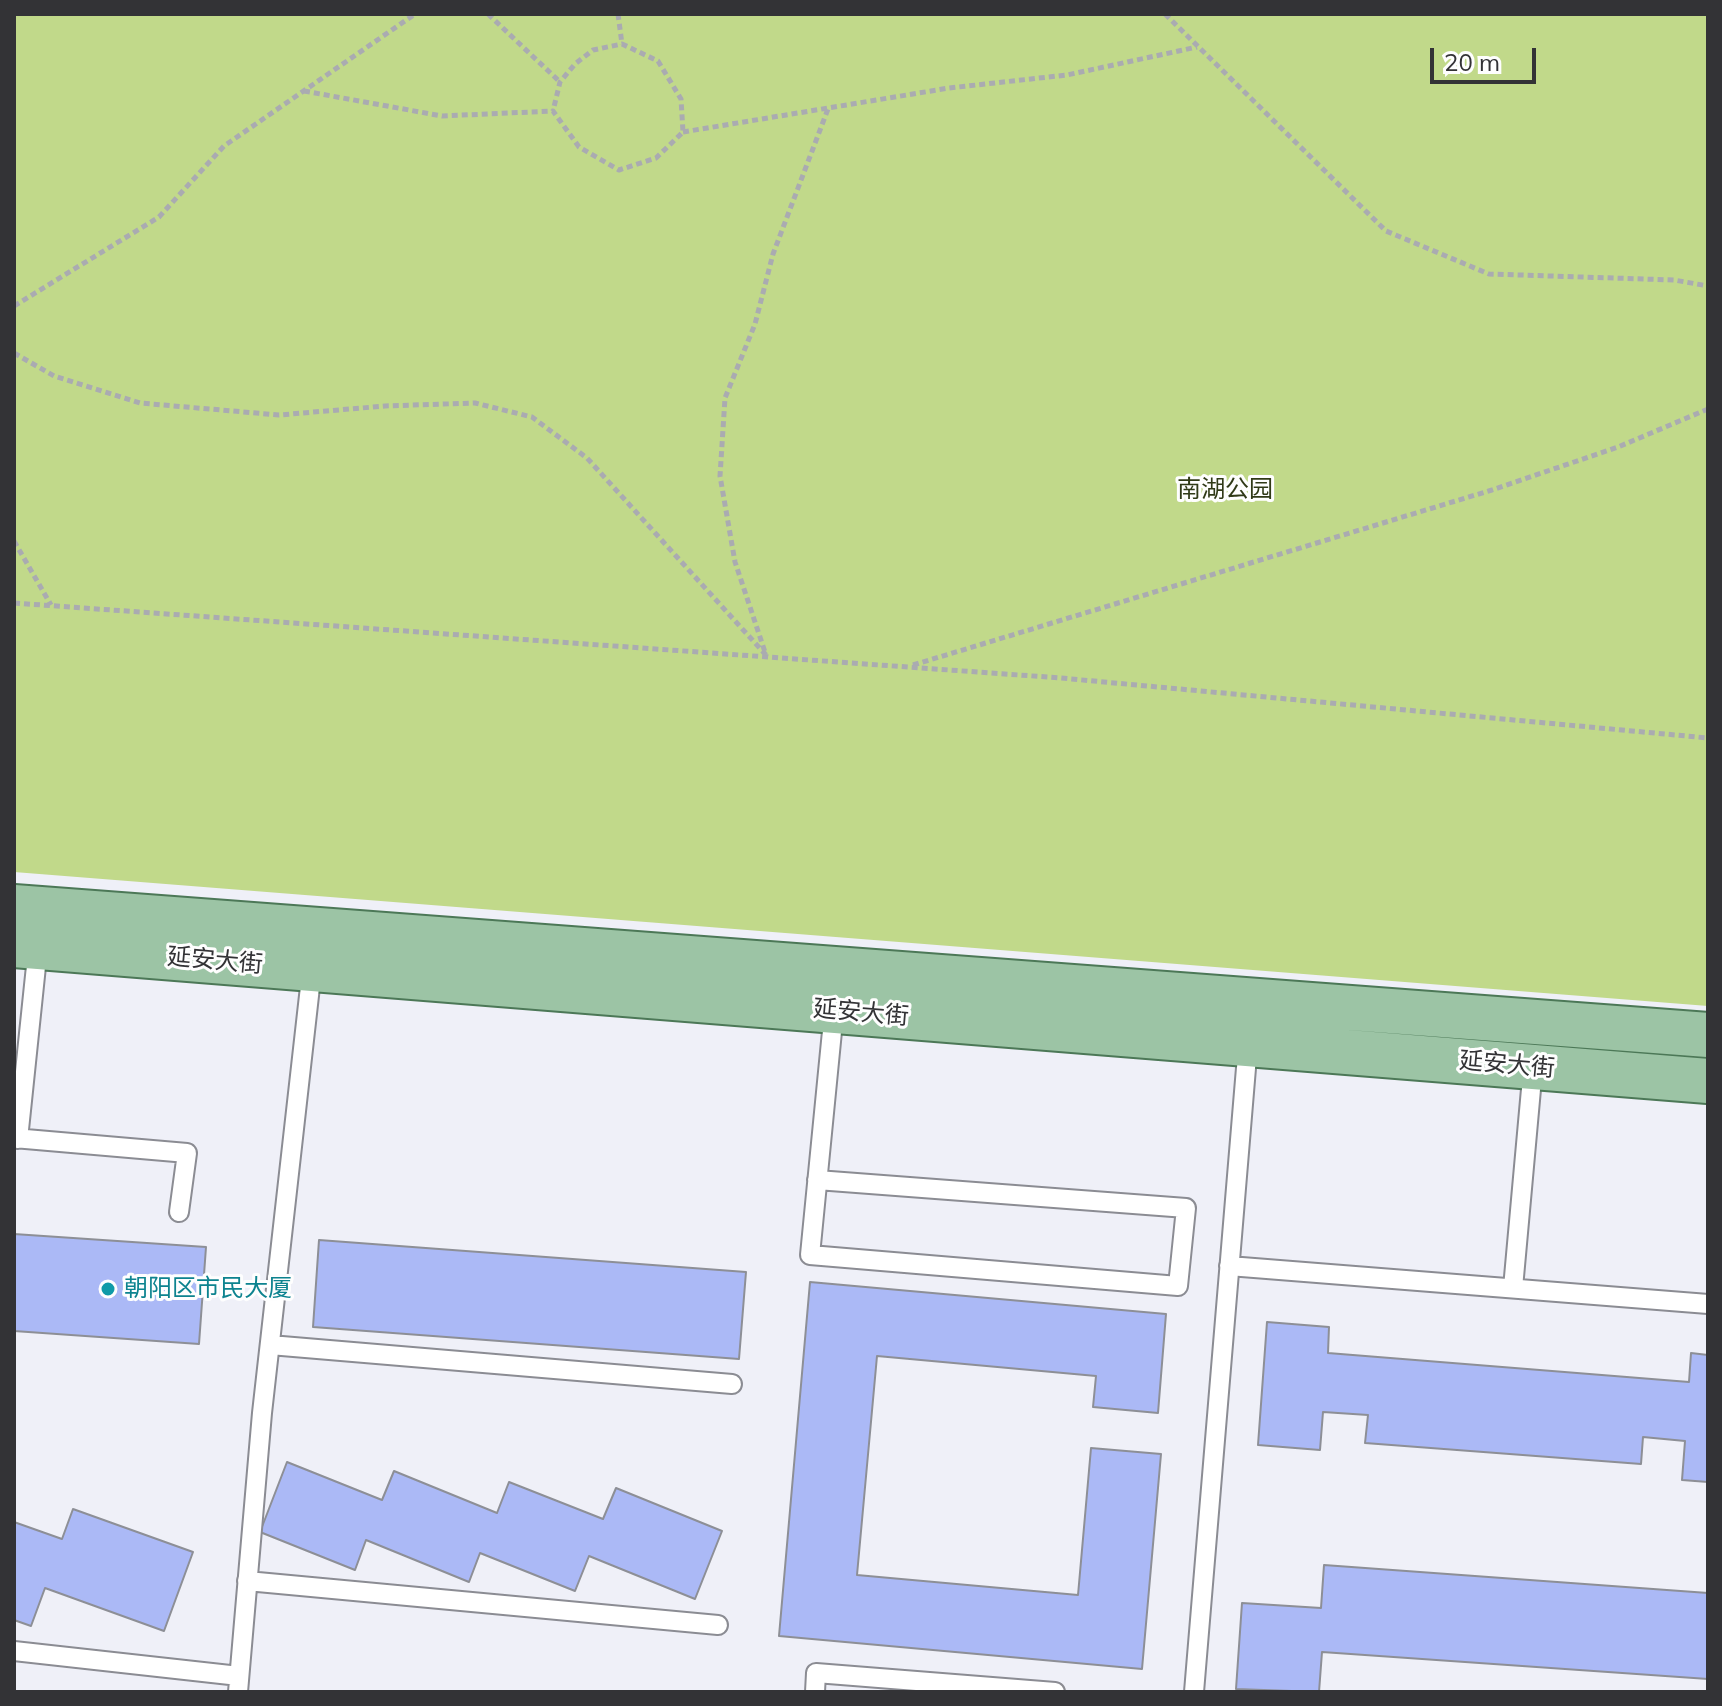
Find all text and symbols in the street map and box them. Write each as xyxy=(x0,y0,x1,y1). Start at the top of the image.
scale bar xyxy=(1434,32,1540,82)
text: 20 m xyxy=(1444,47,1500,77)
park label: 南湖公园 xyxy=(1177,476,1273,504)
street label: 延安大街 xyxy=(166,942,264,980)
street label: 延安大街 xyxy=(812,994,910,1032)
street label: 延安大街 xyxy=(1458,1046,1556,1084)
place label: 朝阳区市民大厦 xyxy=(124,1275,292,1303)
marker: 朝阳区市民大厦 xyxy=(99,1280,117,1298)

